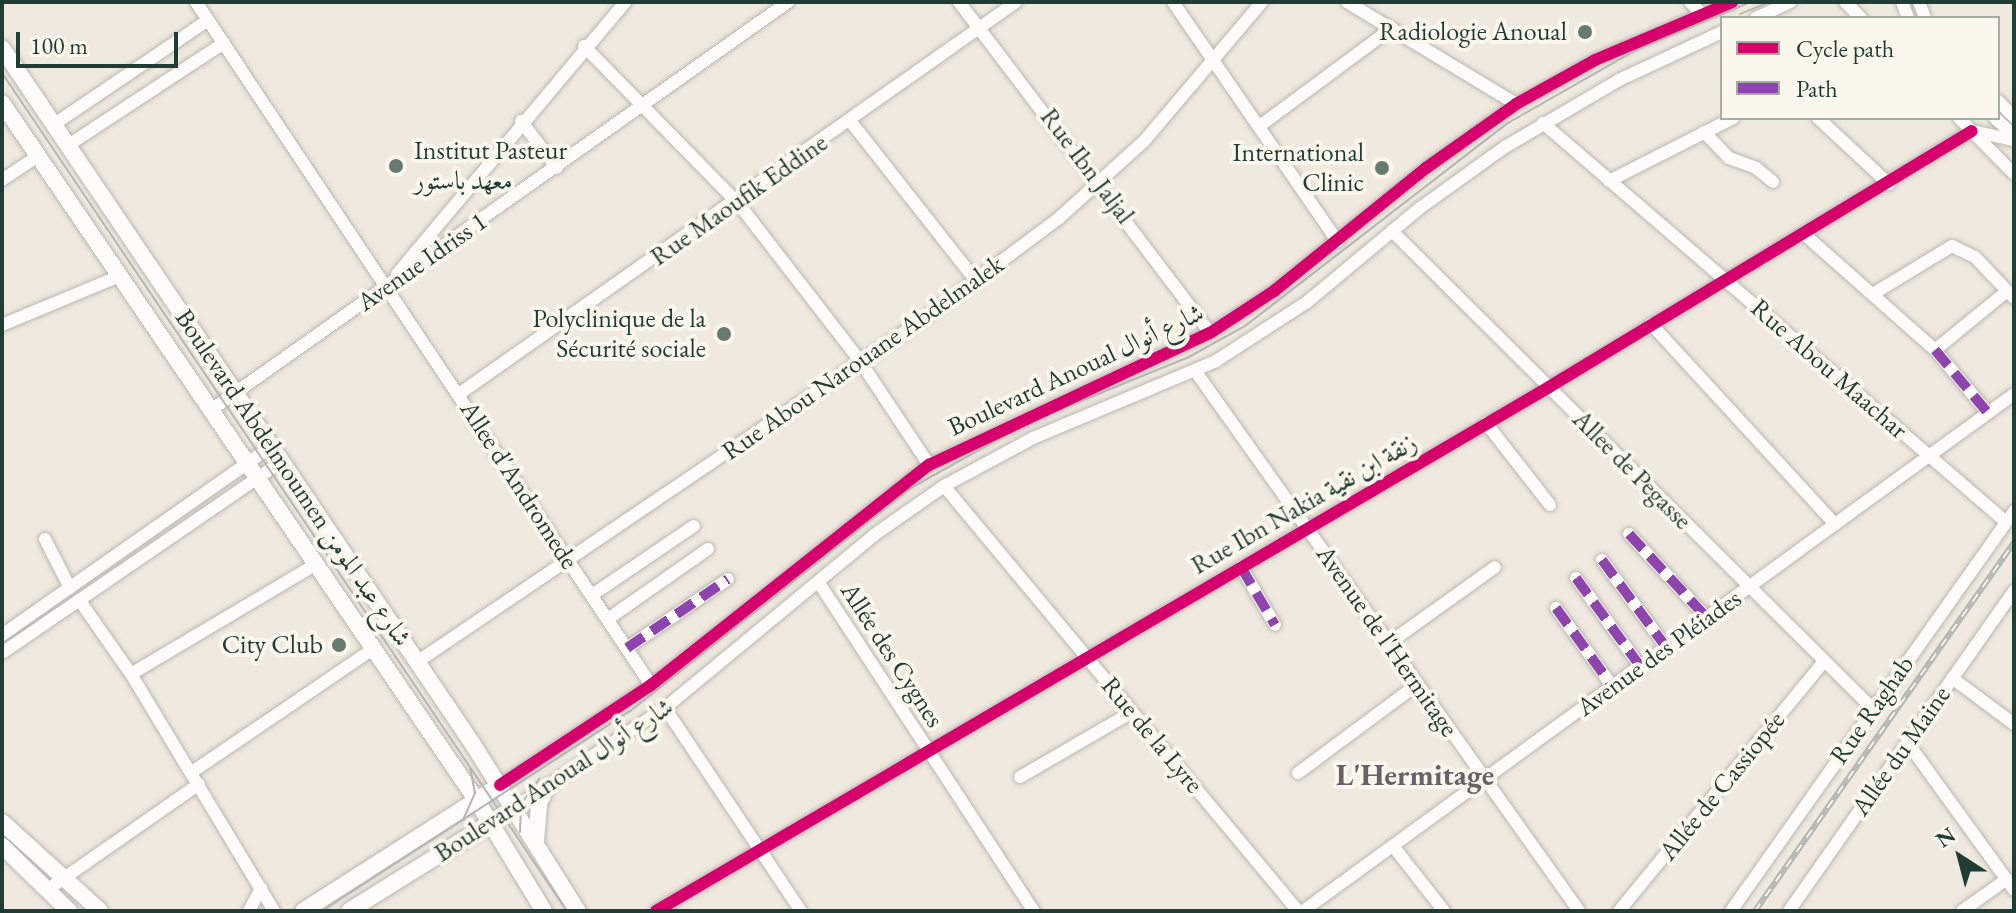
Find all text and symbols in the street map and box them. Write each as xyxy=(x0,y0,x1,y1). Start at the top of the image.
scale bar xyxy=(20,16,182,66)
place label: Radiologie Anoual xyxy=(1379,16,1567,48)
legend xyxy=(1720,16,2000,120)
marker: Radiologie Anoual xyxy=(1574,21,1596,43)
text: 100 m xyxy=(30,30,88,61)
text: Cycle path xyxy=(1796,33,1894,64)
text: Path xyxy=(1796,73,1838,104)
street label: Rue Ibn Jaljal xyxy=(1033,102,1141,230)
street label: Rue Maoufik Eddine xyxy=(645,127,833,273)
place label: Institut Pasteur معهد باستور xyxy=(414,135,567,196)
place label: International Clinic xyxy=(1233,137,1364,198)
marker: Institut Pasteur معهد باستور xyxy=(385,155,407,177)
marker: International Clinic xyxy=(1371,157,1393,179)
street label: Avenue Idriss 1 xyxy=(351,206,493,318)
street label: Rue Abou Narouane Abdelmalek xyxy=(716,249,1010,467)
street label: Rue Abou Maachar xyxy=(1744,292,1914,446)
street label: Boulevard Anoual شارع أنوال xyxy=(943,297,1209,443)
street label: Boulevard Abdelmoumen شارع عبد المومن xyxy=(168,303,418,653)
place label: Polyclinique de la Sécurité sociale xyxy=(532,303,706,364)
marker: Polyclinique de la Sécurité sociale xyxy=(713,323,735,345)
street label: Allee d'Andromede xyxy=(453,395,585,575)
street label: Allee de Pegasse xyxy=(1566,404,1698,536)
street label: Rue Ibn Nakia زنقة ابن نقية xyxy=(1186,427,1422,581)
street label: Avenue de l'Hermitage xyxy=(1309,539,1465,743)
street label: Allée des Cygnes xyxy=(834,577,950,733)
street label: Avenue des Pléiades xyxy=(1571,583,1747,723)
place label: City Club xyxy=(222,629,323,661)
marker: City Club xyxy=(330,636,348,654)
street label: Rue Raghab xyxy=(1823,650,1921,770)
street label: Rue de la Lyre xyxy=(1094,671,1210,799)
street label: Allée du Maine xyxy=(1845,680,1957,822)
street label: Boulevard Anoual شارع أنوال xyxy=(429,691,679,869)
street label: Allée de Cassiopée xyxy=(1652,705,1792,867)
district label: L'Hermitage xyxy=(1336,757,1494,793)
north arrow xyxy=(1920,817,2000,897)
text: N xyxy=(1930,820,1961,854)

